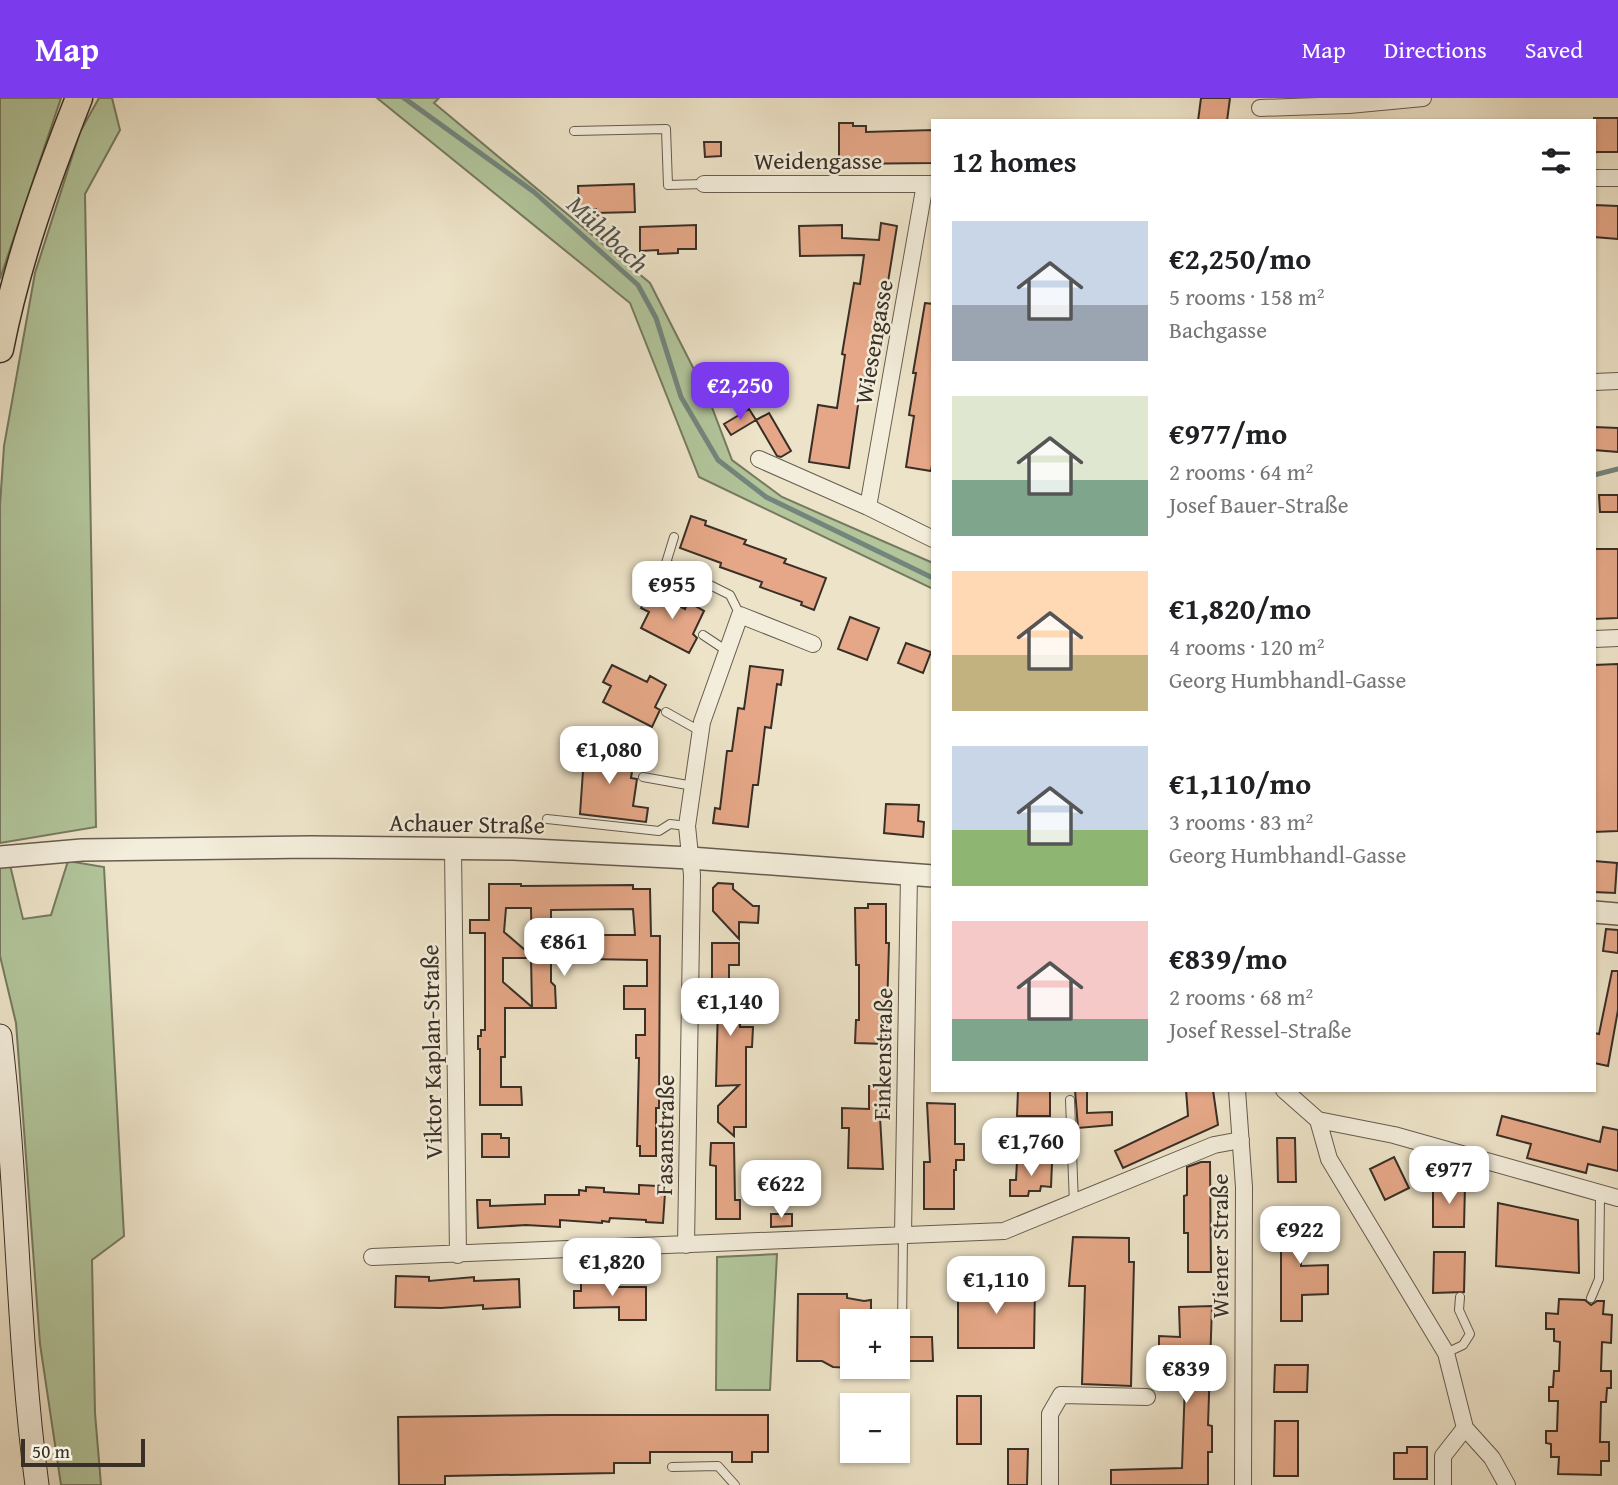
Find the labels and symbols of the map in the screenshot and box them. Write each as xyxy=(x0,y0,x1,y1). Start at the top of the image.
street label: Weidengasse xyxy=(754,143,882,178)
water label: Mühlbach xyxy=(558,185,658,282)
street label: Wiesengasse xyxy=(845,277,902,407)
pin: €2,250 xyxy=(683,362,797,422)
pin: €955 xyxy=(631,561,713,621)
pin: €1,080 xyxy=(552,726,666,786)
street label: Achauer Straße xyxy=(389,805,545,842)
pin: €861 xyxy=(523,918,605,978)
street label: Viktor Kaplan-Straße xyxy=(412,944,451,1160)
pin: €1,140 xyxy=(673,978,787,1038)
street label: Finkenstraße xyxy=(864,987,901,1121)
street label: Fasanstraße xyxy=(646,1074,683,1196)
pin: €1,760 xyxy=(974,1118,1088,1178)
pin: €977 xyxy=(1408,1146,1490,1206)
pin: €622 xyxy=(740,1160,822,1220)
street label: Wiener Straße xyxy=(1202,1174,1237,1318)
pin: €922 xyxy=(1259,1206,1341,1266)
pin: €1,820 xyxy=(555,1238,669,1298)
pin: €1,110 xyxy=(939,1256,1053,1316)
pin: €839 xyxy=(1145,1346,1227,1405)
scale bar xyxy=(21,1436,145,1468)

